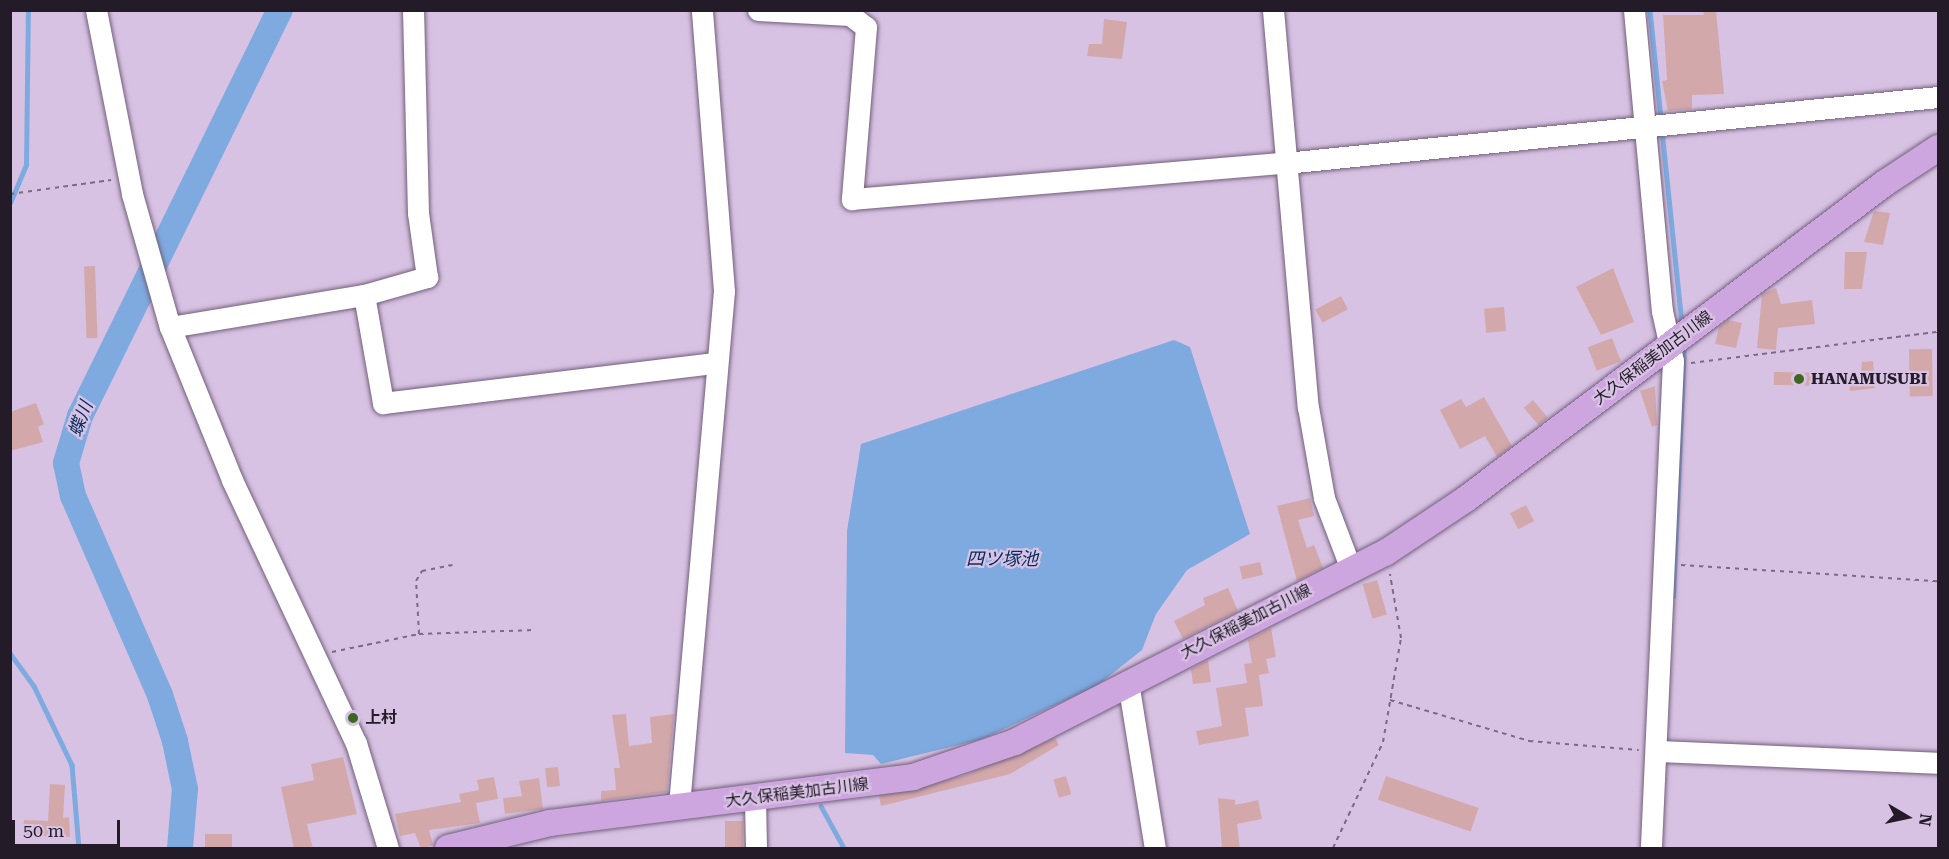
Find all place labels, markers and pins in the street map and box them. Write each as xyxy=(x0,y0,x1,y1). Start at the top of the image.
place label: HANAMUSUBI xyxy=(1811,369,1927,389)
marker: HANAMUSUBI xyxy=(1792,372,1806,386)
place label: 上村 xyxy=(365,708,397,728)
marker: 上村 xyxy=(346,711,360,725)

